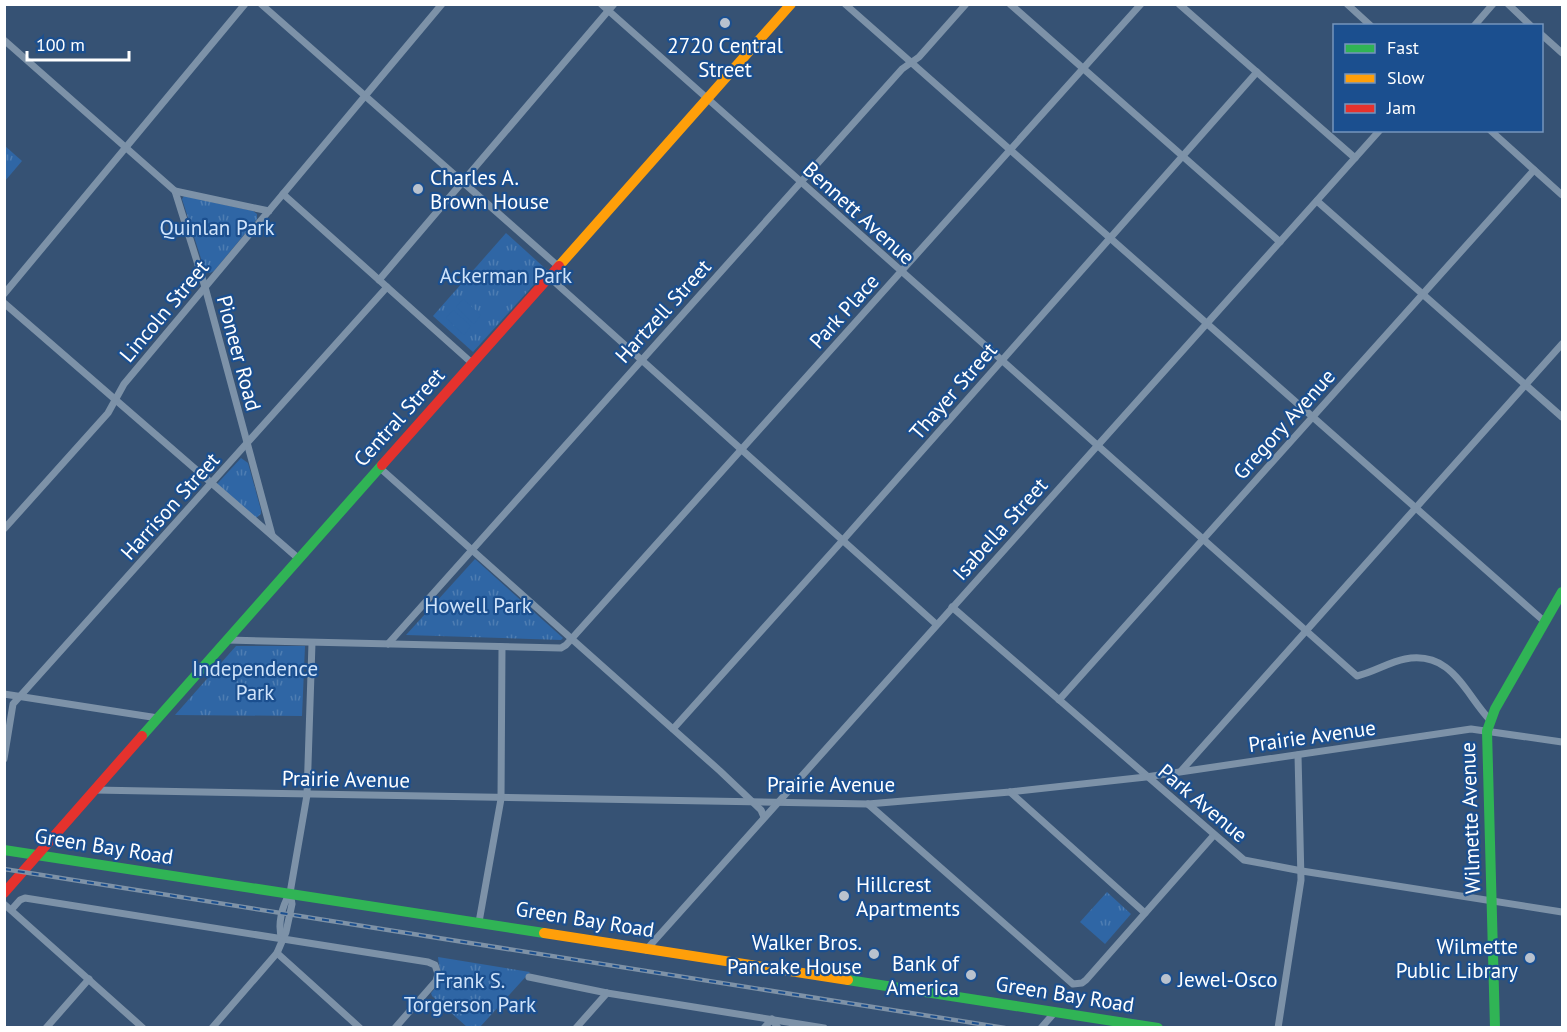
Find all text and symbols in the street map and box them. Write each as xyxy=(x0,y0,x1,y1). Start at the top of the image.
marker: 2720 Central Street xyxy=(718,16,732,30)
scale bar xyxy=(27,24,129,62)
legend xyxy=(1333,24,1543,132)
place label: 2720 Central Street xyxy=(667,32,783,83)
text: 100 m xyxy=(36,33,85,56)
text: Fast xyxy=(1387,36,1419,59)
text: Slow xyxy=(1387,66,1425,89)
text: Jam xyxy=(1386,96,1416,119)
street label: Bennett Avenue xyxy=(797,156,921,270)
place label: Charles A. Brown House xyxy=(430,164,549,215)
marker: Charles A. Brown House xyxy=(411,182,425,196)
park label: Quinlan Park xyxy=(159,214,275,241)
street label: Hartzell Street xyxy=(609,253,717,369)
street label: Lincoln Street xyxy=(113,254,215,368)
park label: Ackerman Park xyxy=(440,262,572,289)
street label: Park Place xyxy=(803,268,885,354)
street label: Pioneer Road xyxy=(211,292,267,414)
street label: Thayer Street xyxy=(903,337,1003,445)
street label: Central Street xyxy=(348,362,450,472)
street label: Gregory Avenue xyxy=(1227,363,1341,485)
street label: Harrison Street xyxy=(115,447,225,565)
street label: Isabella Street xyxy=(947,472,1053,586)
park label: Howell Park xyxy=(424,592,532,619)
park label: Independence Park xyxy=(192,655,318,706)
street label: Prairie Avenue xyxy=(1247,714,1377,758)
street label: Wilmette Avenue xyxy=(1454,742,1486,894)
street label: Park Avenue xyxy=(1153,758,1253,848)
street label: Prairie Avenue xyxy=(282,764,410,794)
street label: Prairie Avenue xyxy=(767,771,895,798)
street label: Green Bay Road xyxy=(33,822,175,870)
place label: Hillcrest Apartments xyxy=(856,871,960,922)
marker: Hillcrest Apartments xyxy=(837,889,851,903)
street label: Green Bay Road xyxy=(514,895,656,943)
place label: Walker Bros. Pancake House xyxy=(727,929,862,980)
place label: Wilmette Public Library xyxy=(1396,933,1518,984)
marker: Walker Bros. Pancake House xyxy=(867,947,881,961)
place label: Bank of America xyxy=(886,950,960,1001)
marker: Wilmette Public Library xyxy=(1523,951,1537,965)
place label: Jewel-Osco xyxy=(1177,966,1278,993)
park label: Frank S. Torgerson Park xyxy=(404,967,536,1018)
marker: Bank of America xyxy=(964,968,978,982)
street label: Green Bay Road xyxy=(994,970,1136,1018)
marker: Jewel-Osco xyxy=(1159,972,1173,986)

